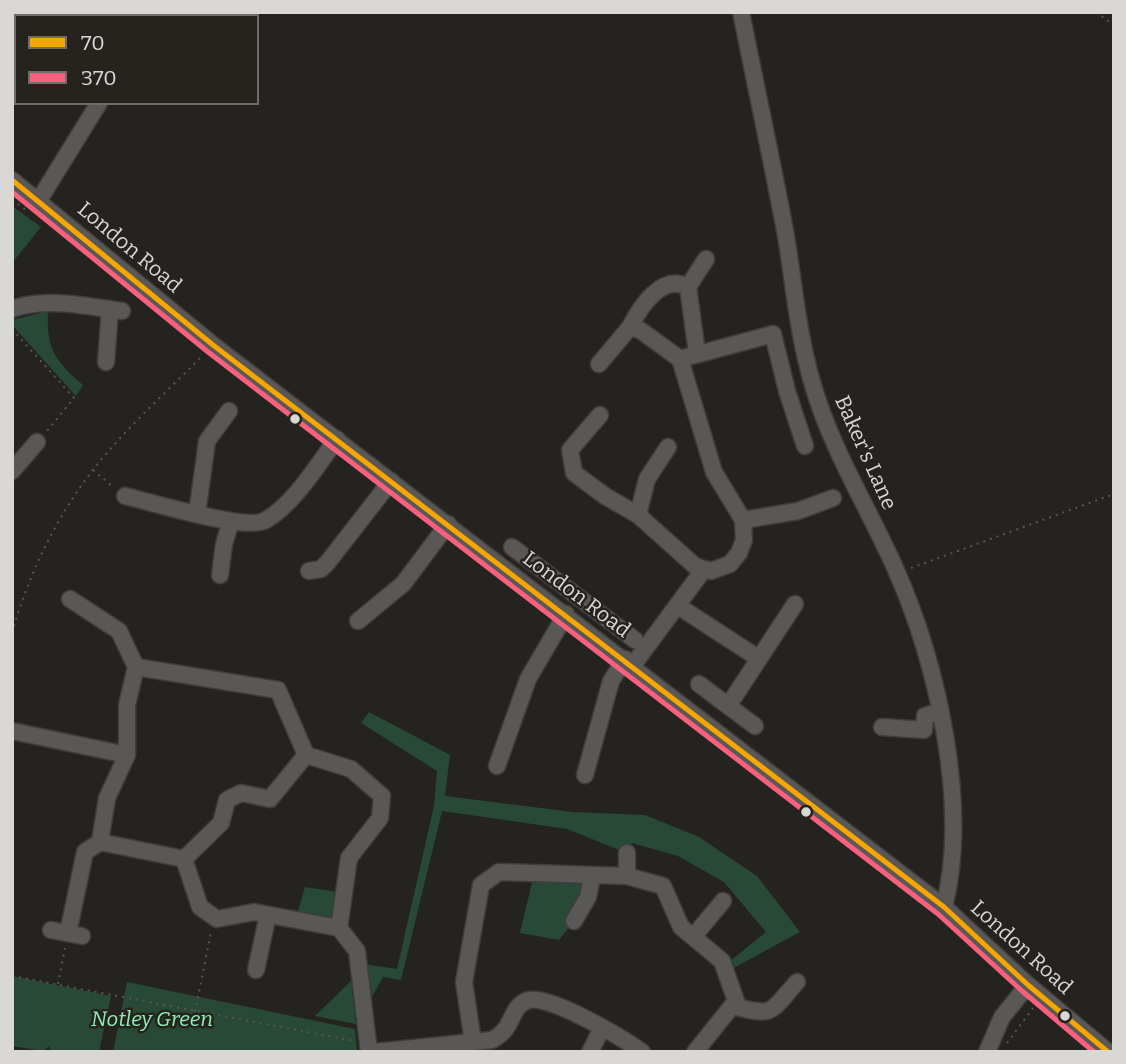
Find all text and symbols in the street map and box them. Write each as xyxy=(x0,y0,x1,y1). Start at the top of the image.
legend xyxy=(14,14,259,105)
text: 70 xyxy=(81,30,105,56)
text: 370 xyxy=(81,65,117,91)
street label: London Road xyxy=(72,197,186,299)
street label: Baker's Lane xyxy=(829,392,901,514)
unlabelled marker xyxy=(288,412,302,426)
street label: London Road xyxy=(517,546,635,644)
unlabelled marker xyxy=(799,805,813,819)
street label: London Road xyxy=(965,896,1077,1000)
park label: Notley Green xyxy=(91,1007,213,1033)
unlabelled marker xyxy=(1058,1009,1072,1023)

